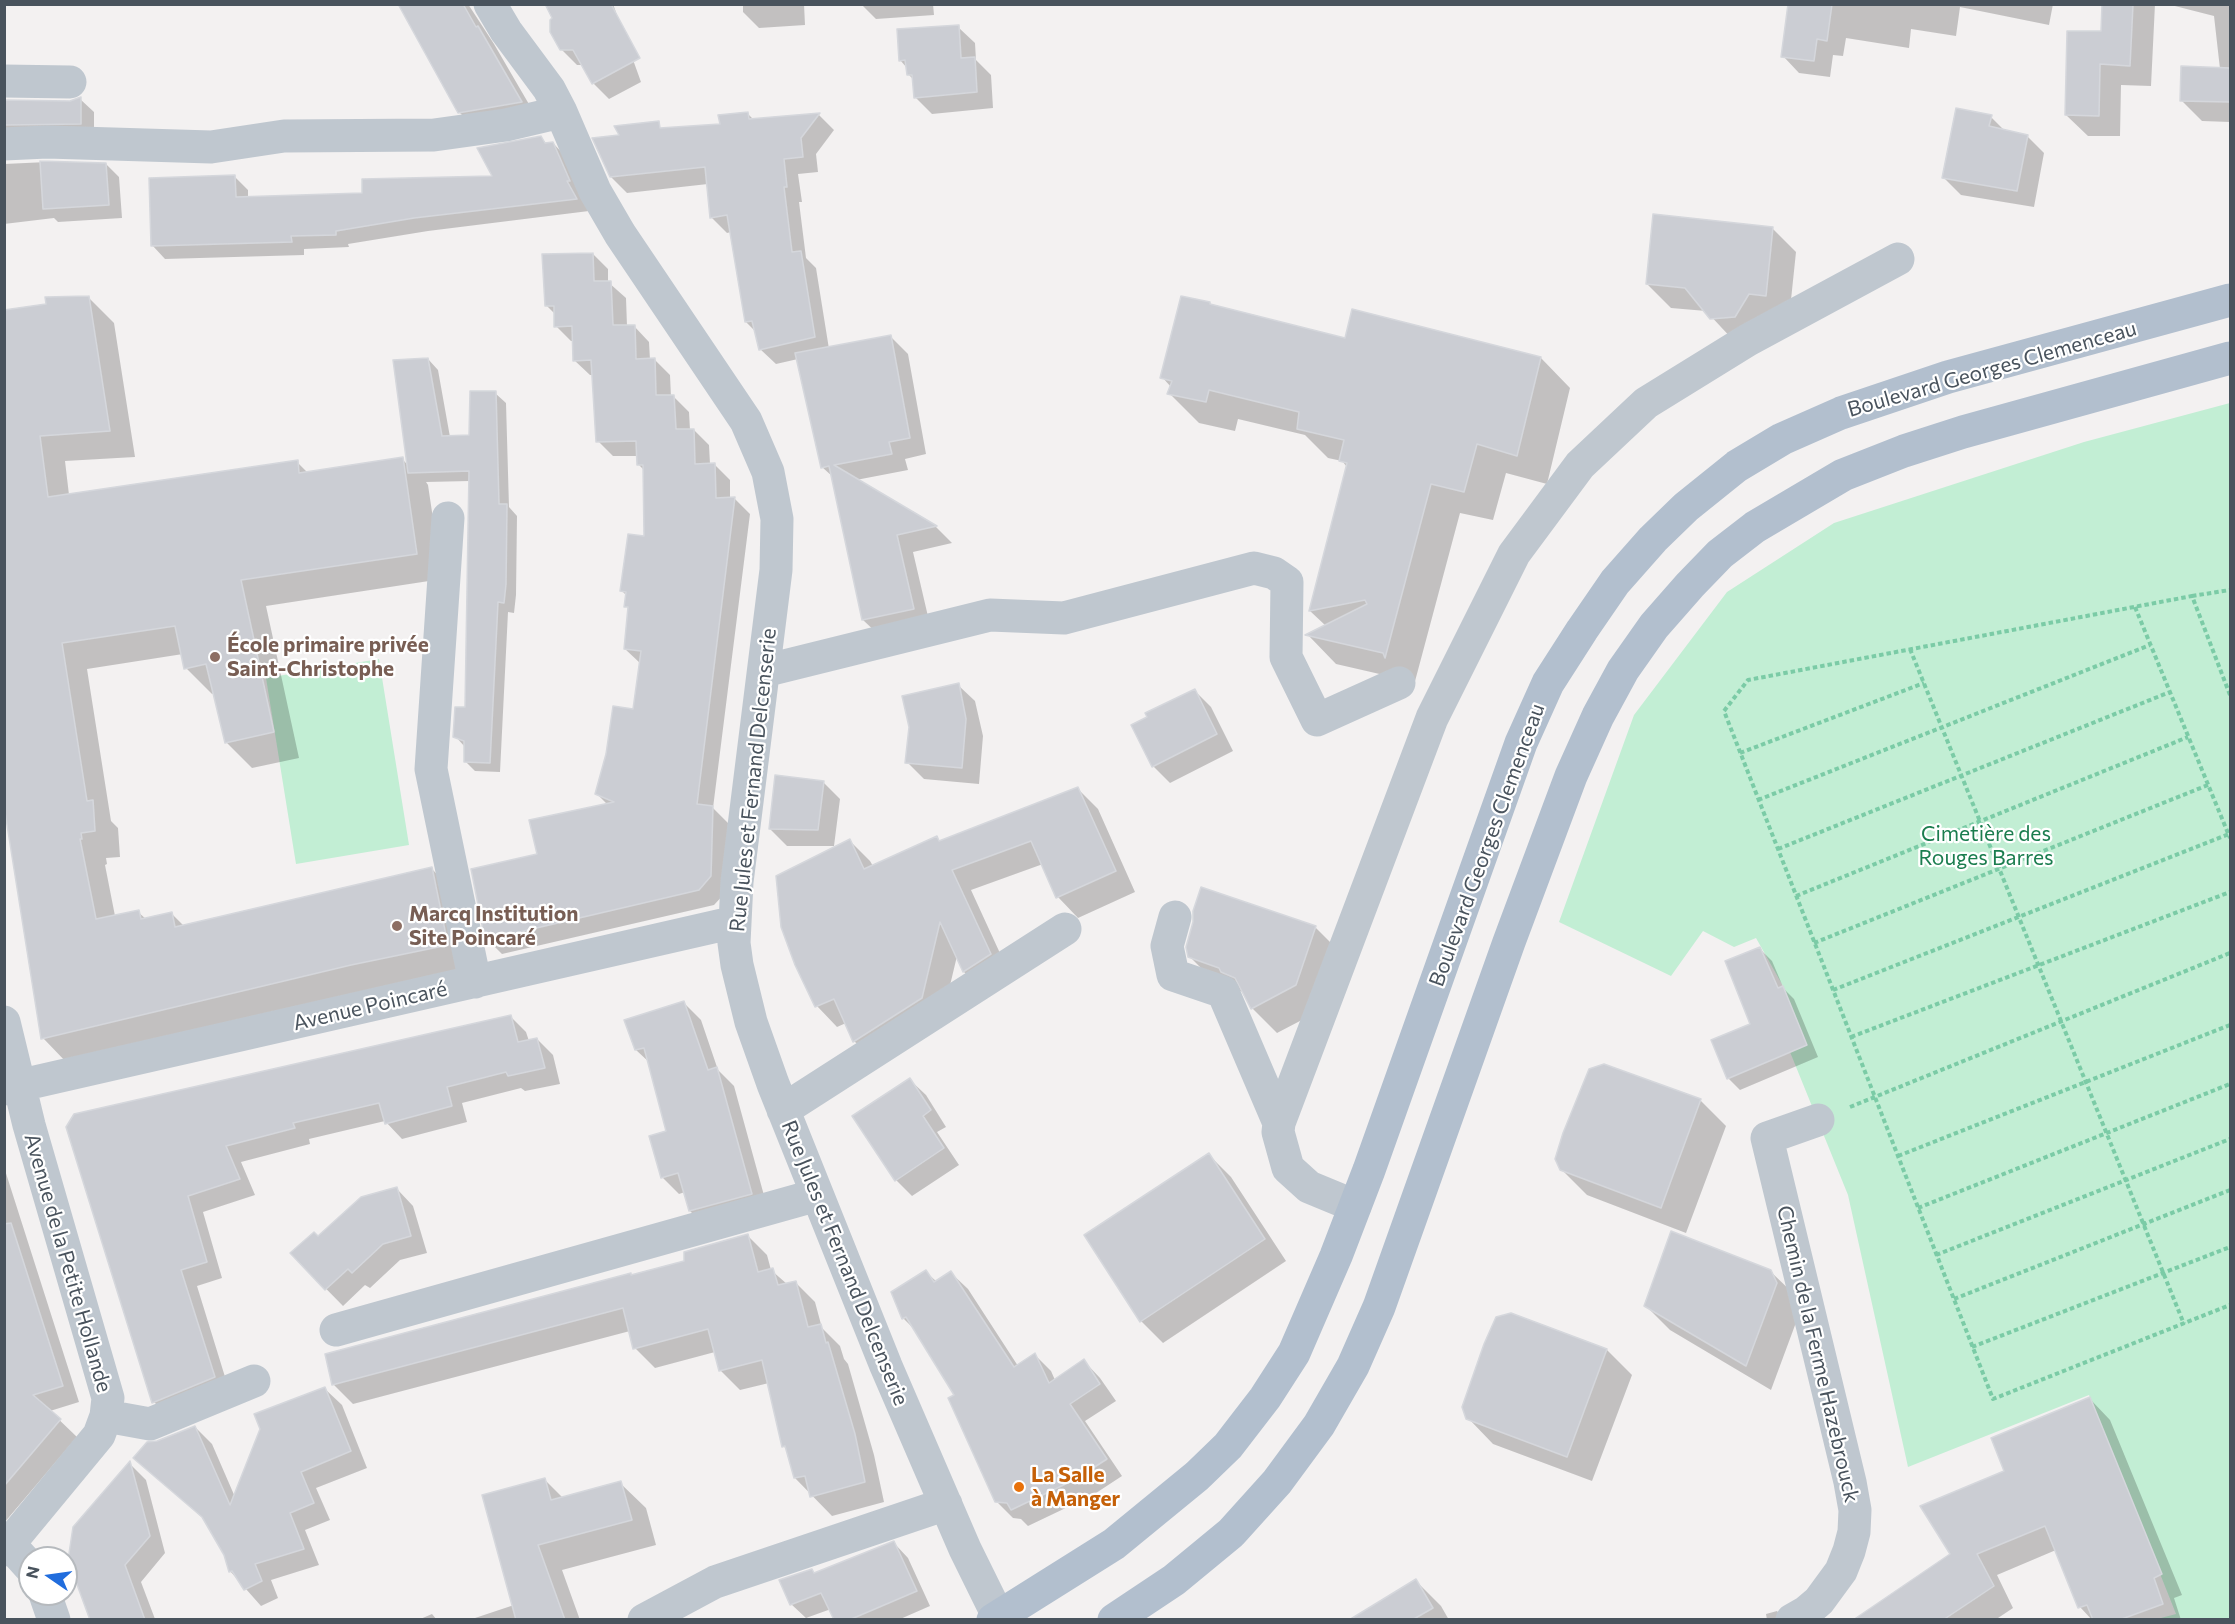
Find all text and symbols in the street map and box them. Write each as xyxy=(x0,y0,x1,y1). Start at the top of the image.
street label: Boulevard Georges Clemenceau xyxy=(1845,316,2139,422)
street label: Rue Jules et Fernand Delcenserie xyxy=(725,627,781,933)
place label: École primaire privée Saint-Christophe xyxy=(227,632,429,682)
marker: École primaire privée Saint-Christophe xyxy=(208,650,222,664)
street label: Boulevard Georges Clemenceau xyxy=(1424,700,1550,990)
park label: Cimetière des Rouges Barres xyxy=(1918,821,2054,871)
place label: Marcq Institution Site Poincaré xyxy=(409,901,578,951)
marker: Marcq Institution Site Poincaré xyxy=(390,919,404,933)
street label: Avenue Poincaré xyxy=(291,976,449,1036)
street label: Rue Jules et Fernand Delcenserie xyxy=(776,1117,914,1409)
street label: Avenue de la Petite Hollande xyxy=(19,1131,117,1395)
street label: Chemin de la Ferme Hazebrouck xyxy=(1772,1203,1864,1505)
place label: La Salle à Manger xyxy=(1031,1462,1120,1512)
marker: La Salle à Manger xyxy=(1012,1480,1026,1494)
north arrow xyxy=(18,1546,78,1606)
text: N xyxy=(21,1564,43,1580)

